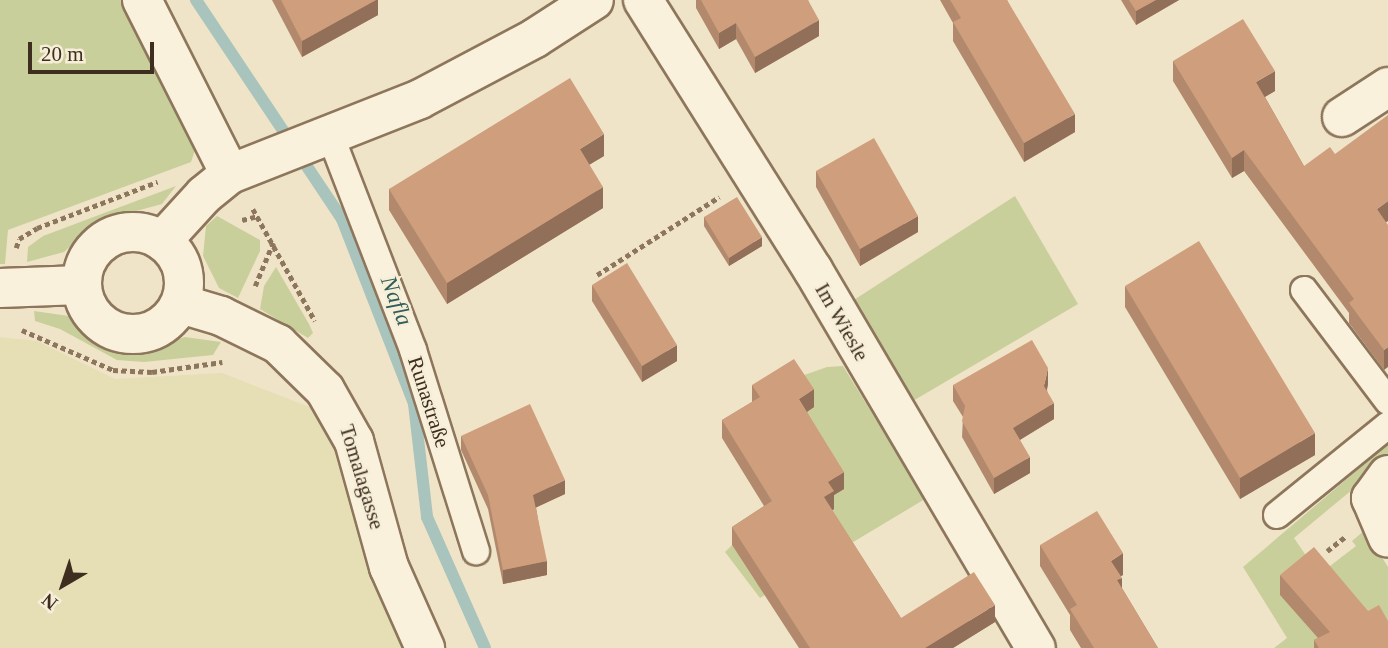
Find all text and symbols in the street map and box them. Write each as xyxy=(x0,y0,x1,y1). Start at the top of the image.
scale bar xyxy=(32,28,158,72)
text: 20 m xyxy=(41,42,84,66)
water label: Nafla xyxy=(374,272,418,330)
street label: Im Wiesle xyxy=(810,278,874,366)
street label: Runastraße xyxy=(402,353,456,451)
street label: Tomalagasse xyxy=(334,422,390,532)
north arrow xyxy=(28,550,98,620)
text: N xyxy=(38,589,61,614)

